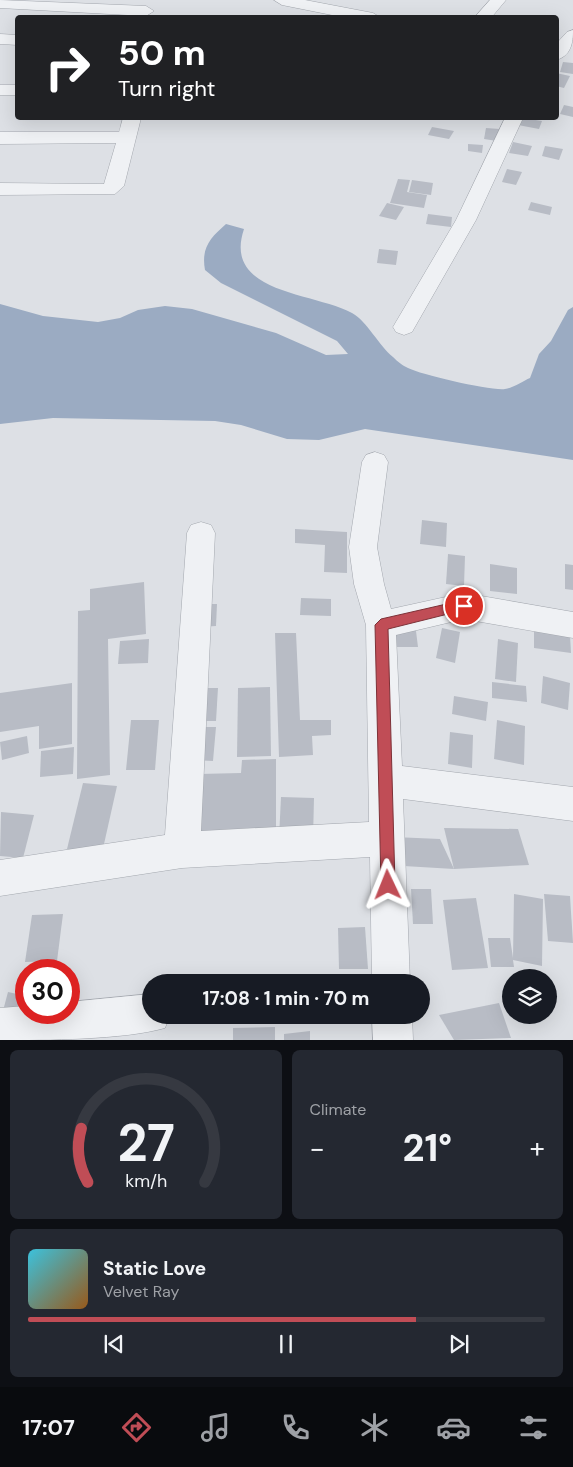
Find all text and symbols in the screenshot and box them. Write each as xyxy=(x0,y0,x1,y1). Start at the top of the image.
text: 50 m xyxy=(118,30,206,76)
icon: right xyxy=(35,35,100,100)
text: Turn right xyxy=(118,74,215,103)
pin xyxy=(443,585,485,627)
icon: arrive xyxy=(450,592,478,620)
position arrow xyxy=(361,858,413,910)
speed limit sign: 30 xyxy=(15,959,80,1024)
map controls xyxy=(502,969,557,1024)
button: layers xyxy=(502,969,557,1024)
text: 17:08 · 1 min · 70 m xyxy=(203,986,369,1011)
text: Climate xyxy=(310,1099,366,1120)
text: 27 xyxy=(117,1109,175,1177)
text: 21° xyxy=(402,1123,452,1173)
text: − xyxy=(310,1130,325,1167)
text: + xyxy=(530,1130,545,1167)
text: km/h xyxy=(125,1169,167,1193)
text: Static Love xyxy=(103,1256,206,1281)
text: Velvet Ray xyxy=(103,1281,179,1302)
icon: previous xyxy=(100,1330,128,1358)
icon: pause xyxy=(272,1330,300,1358)
icon: next xyxy=(445,1330,473,1358)
icon: directions xyxy=(119,1410,154,1445)
icon: music xyxy=(198,1410,233,1445)
icon: phone xyxy=(278,1410,313,1445)
icon: climate xyxy=(357,1410,392,1445)
icon: car xyxy=(436,1410,471,1445)
icon: filters xyxy=(516,1410,551,1445)
text: 17:07 xyxy=(22,1413,75,1442)

